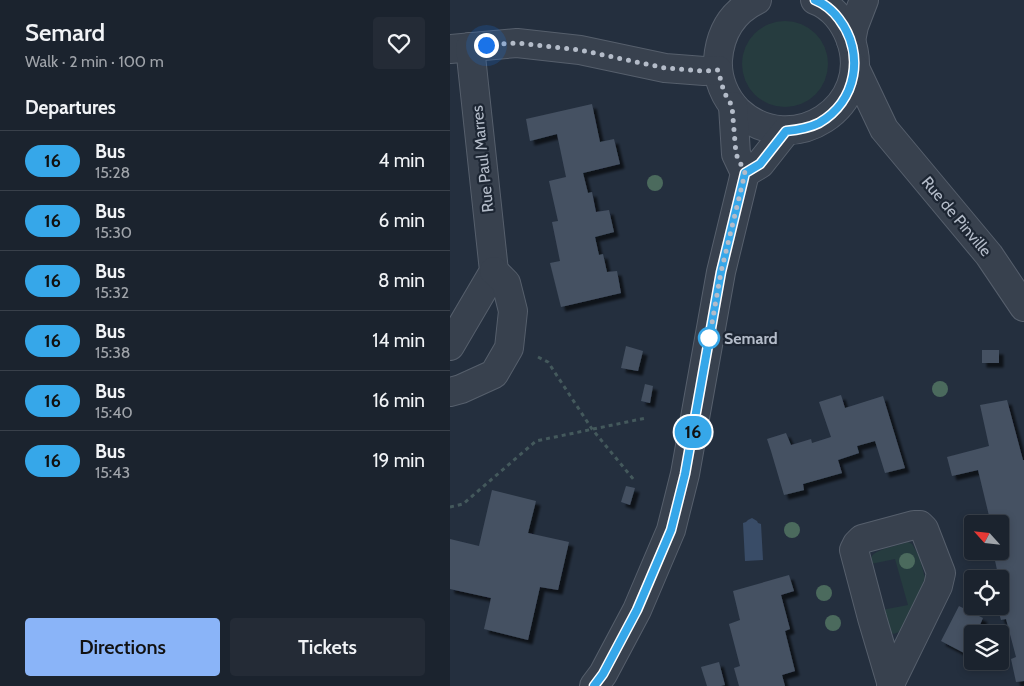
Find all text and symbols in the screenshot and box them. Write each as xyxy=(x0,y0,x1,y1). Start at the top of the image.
button: heart xyxy=(373,17,425,69)
text: Semard xyxy=(25,18,105,47)
your location xyxy=(474,33,499,58)
text: Walk · 2 min · 100 m xyxy=(25,52,164,71)
text: Departures xyxy=(25,96,116,119)
street label: Rue Paul Marres xyxy=(467,104,498,213)
text: Bus xyxy=(95,140,125,163)
text: 4 min xyxy=(378,149,425,172)
text: 16 xyxy=(44,150,61,172)
text: 15:28 xyxy=(95,163,130,182)
street label: Rue de Pinville xyxy=(918,173,996,260)
text: Bus xyxy=(95,200,125,223)
text: 6 min xyxy=(379,209,425,232)
text: 16 xyxy=(44,210,61,232)
text: 15:30 xyxy=(95,223,132,242)
text: Bus xyxy=(95,260,125,283)
text: 8 min xyxy=(378,269,425,292)
text: 16 xyxy=(44,270,61,292)
text: 15:32 xyxy=(95,283,129,302)
text: Bus xyxy=(95,320,125,343)
marker: Semard xyxy=(698,327,720,349)
text: 14 min xyxy=(372,329,425,352)
place label: Semard xyxy=(724,329,778,348)
text: 16 xyxy=(44,330,61,352)
text: 15:38 xyxy=(95,343,131,362)
text: Bus xyxy=(95,380,125,403)
text: 16 min xyxy=(372,389,425,412)
text: 16 xyxy=(44,390,61,412)
text: 15:40 xyxy=(95,403,133,422)
line badge: 16 xyxy=(670,416,716,448)
text: 16 xyxy=(685,421,701,443)
text: Bus xyxy=(95,440,125,463)
text: 19 min xyxy=(372,449,425,472)
text: 16 xyxy=(44,450,61,472)
text: 15:43 xyxy=(95,463,130,482)
north arrow xyxy=(964,515,1009,560)
map controls xyxy=(964,515,1009,670)
button: locate xyxy=(964,570,1009,615)
button: Directions xyxy=(25,618,220,676)
button: Tickets xyxy=(230,618,425,676)
button: layers xyxy=(964,625,1009,670)

